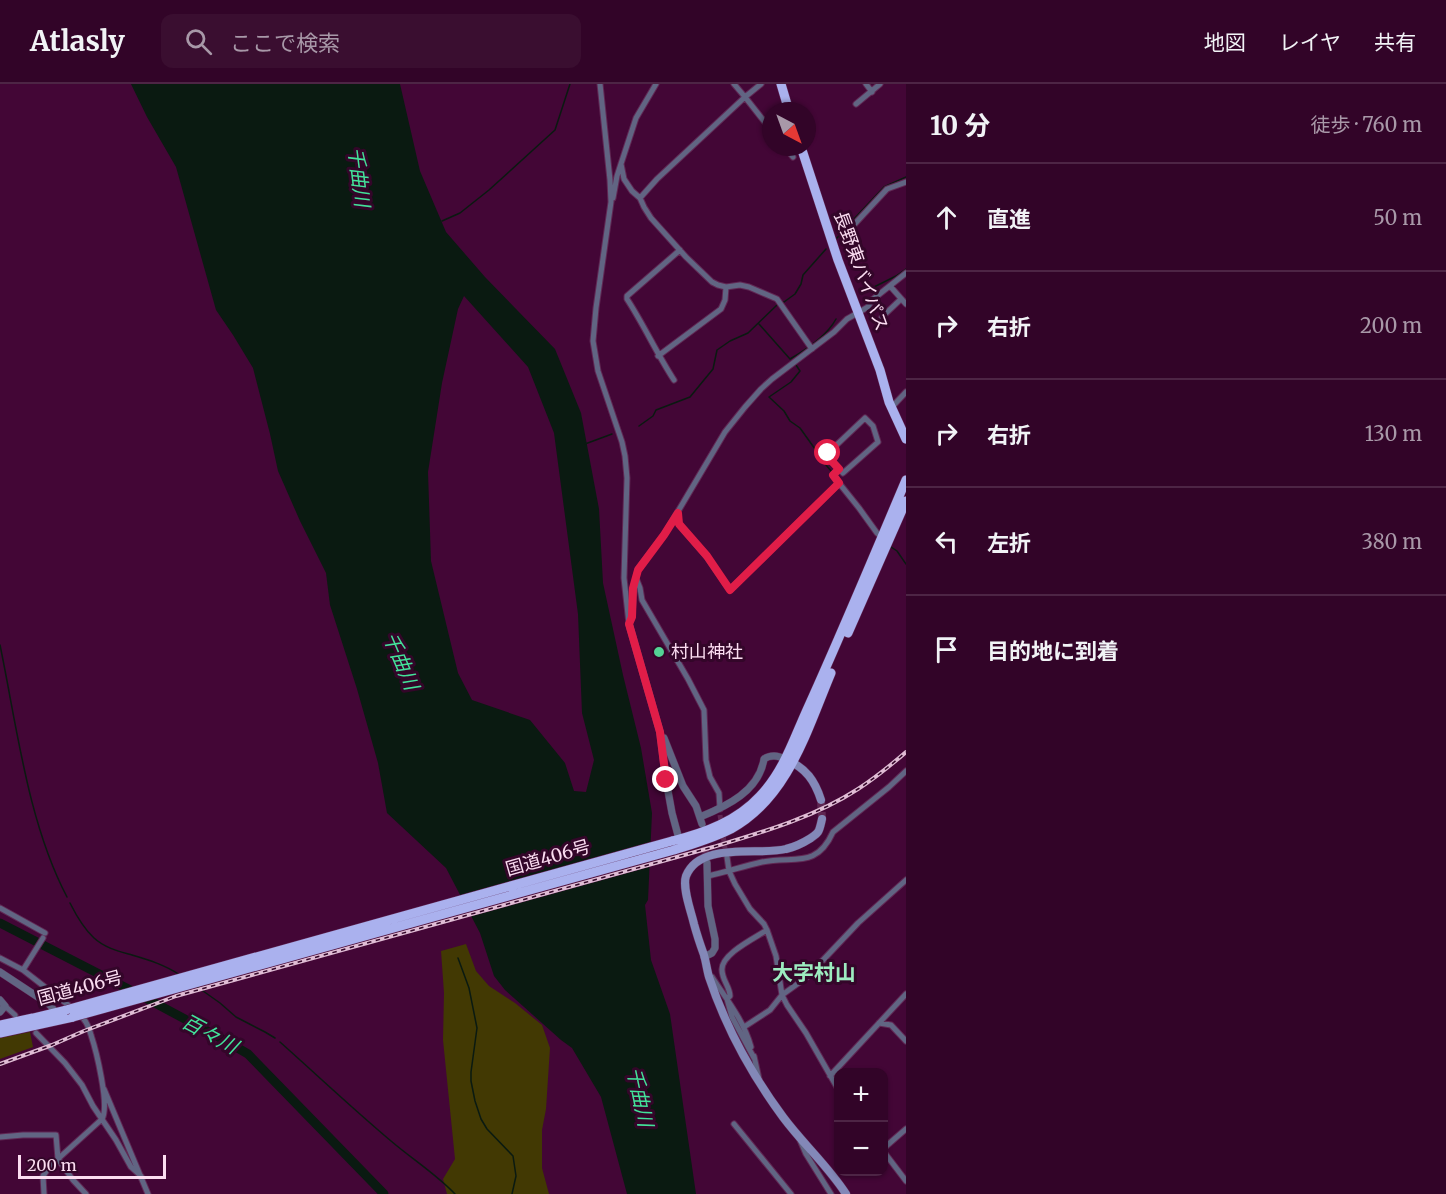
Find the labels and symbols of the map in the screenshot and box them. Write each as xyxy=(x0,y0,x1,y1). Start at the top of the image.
north arrow xyxy=(762,102,816,156)
water label: 千曲川 xyxy=(343,146,376,210)
street label: 長野東バイパス xyxy=(829,208,894,334)
route start xyxy=(814,439,840,465)
water label: 千曲川 xyxy=(378,628,425,695)
place label: 村山神社 xyxy=(671,640,743,663)
marker: 村山神社 xyxy=(652,645,666,659)
route end xyxy=(652,766,678,792)
street label: 国道406号 xyxy=(503,834,593,881)
district label: 大字村山 xyxy=(772,959,856,986)
street label: 国道406号 xyxy=(35,965,125,1010)
water label: 百々川 xyxy=(178,1008,244,1060)
water label: 千曲川 xyxy=(622,1065,659,1131)
scale bar xyxy=(18,1152,166,1180)

